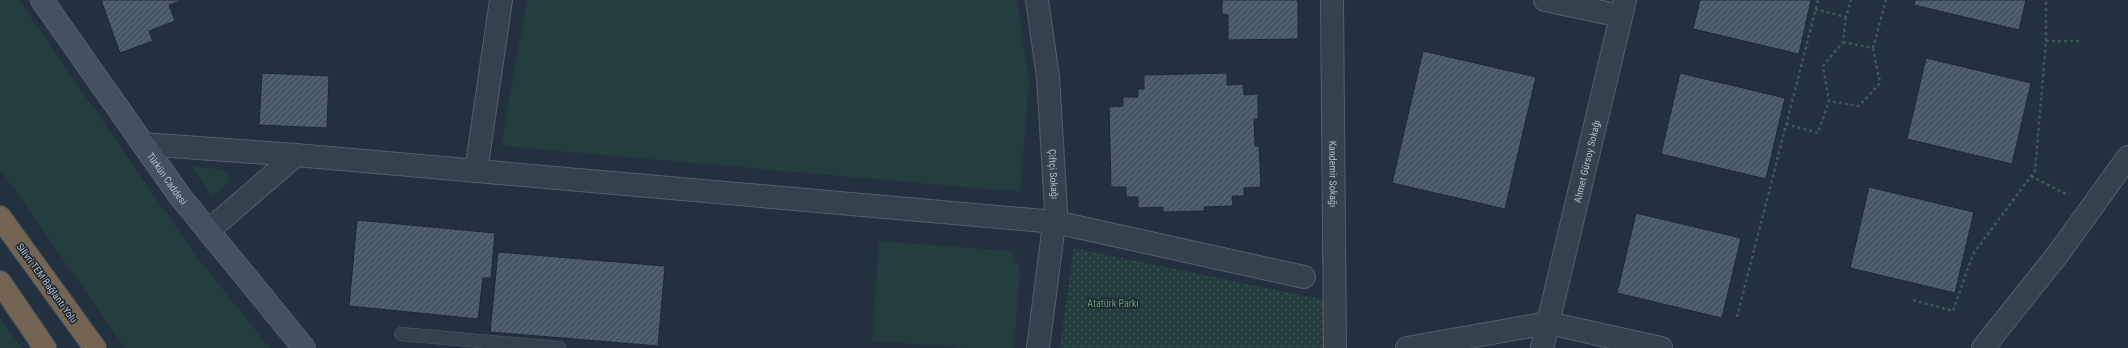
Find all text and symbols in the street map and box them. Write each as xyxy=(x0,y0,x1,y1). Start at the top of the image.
street label: Ahmet Gürsoy Sokağı xyxy=(1571,119,1602,204)
street label: Kandemir Sokağı xyxy=(1328,141,1339,207)
street label: Çiftçi Sokağı xyxy=(1047,149,1061,199)
street label: Türkün Caddesi xyxy=(145,150,190,206)
street label: Silivri TEM Bağlantı Yolu xyxy=(14,241,80,325)
park label: Atatürk Parkı xyxy=(1087,298,1139,309)

